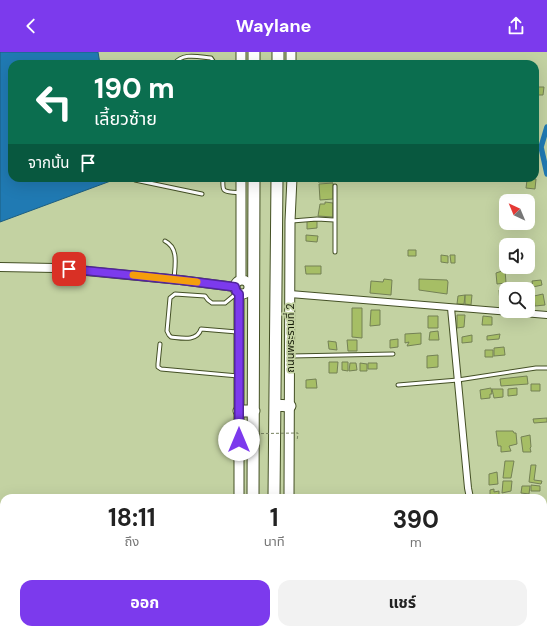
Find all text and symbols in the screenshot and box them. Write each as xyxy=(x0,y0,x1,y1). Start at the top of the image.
text: Waylane xyxy=(236,14,311,38)
icon: back xyxy=(20,15,42,37)
icon: share xyxy=(505,15,527,37)
text: 190 m xyxy=(94,70,175,107)
icon: left xyxy=(28,76,80,128)
text: เลี้ยวซ้าย xyxy=(94,107,157,131)
icon: arrive xyxy=(77,152,99,174)
text: จากนั้น xyxy=(28,153,69,173)
north arrow xyxy=(499,194,535,230)
map controls xyxy=(499,194,535,318)
button: sound xyxy=(499,238,535,274)
pin xyxy=(52,252,86,286)
icon: arrive xyxy=(58,258,80,280)
button: search xyxy=(499,282,535,318)
street label: ถนนพระรามที่ 2 xyxy=(282,303,297,373)
position arrow xyxy=(218,419,260,461)
text: 18:11 xyxy=(108,502,156,533)
text: 1 xyxy=(270,502,279,533)
text: 390 xyxy=(393,504,439,535)
text: ถึง xyxy=(124,533,139,550)
text: นาที xyxy=(264,533,285,550)
text: m xyxy=(410,534,422,551)
button: ออก xyxy=(20,580,270,626)
button: แชร์ xyxy=(278,580,527,626)

